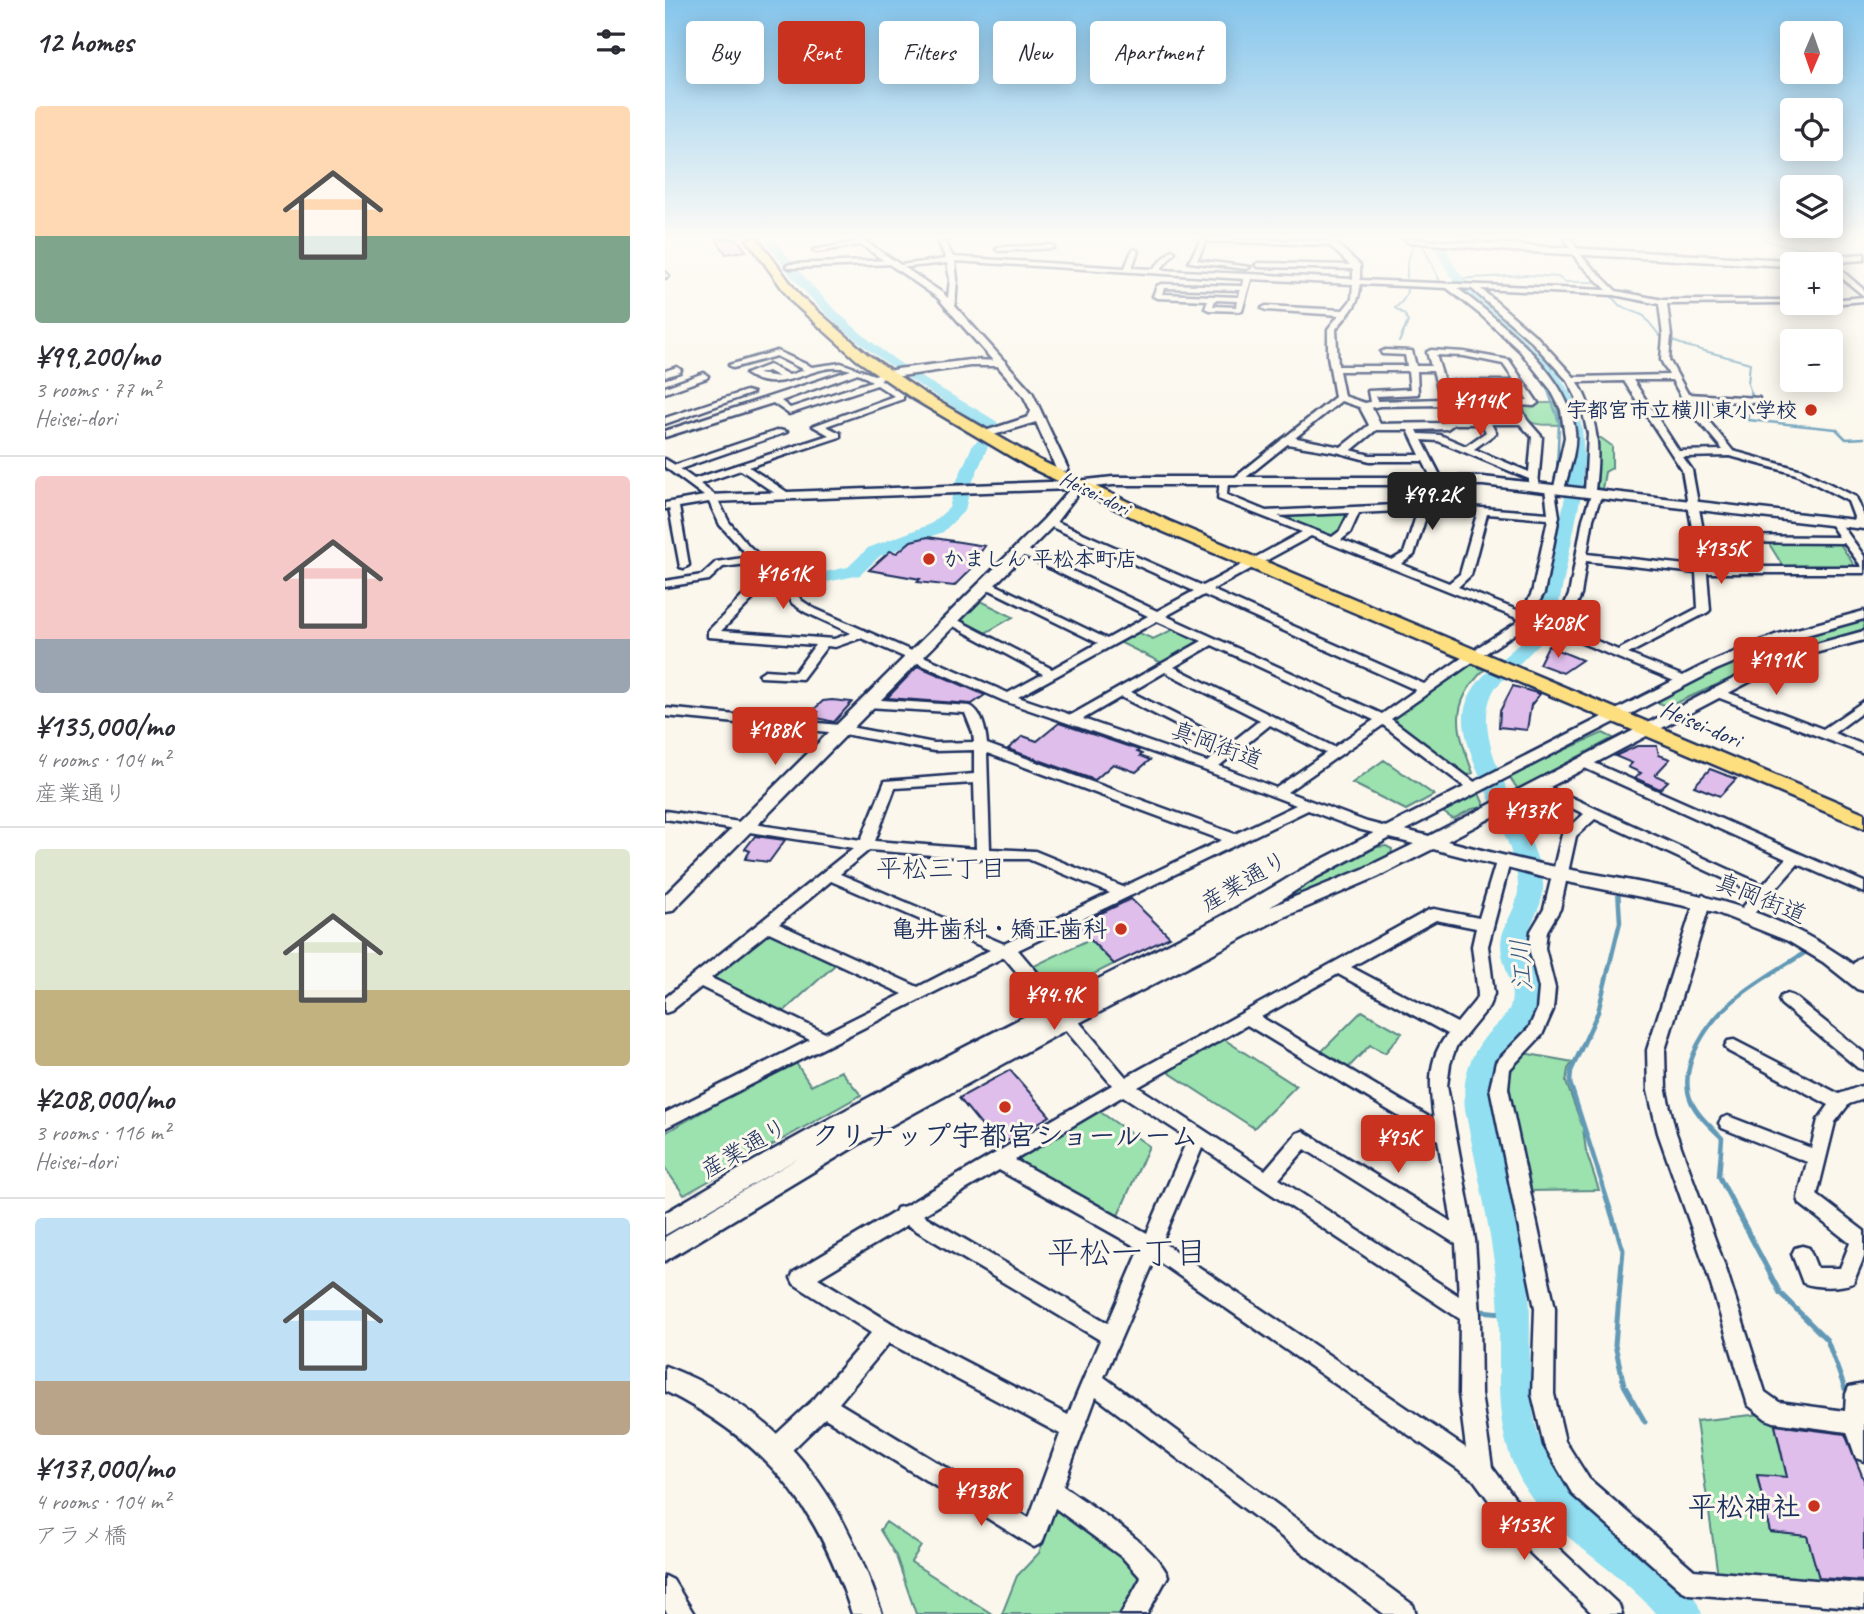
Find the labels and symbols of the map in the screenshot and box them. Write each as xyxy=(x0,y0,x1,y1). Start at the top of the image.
north arrow xyxy=(1780,21,1843,84)
pin: ¥114K xyxy=(1431,378,1529,438)
place label: 宇都宮市立横川東小学校 xyxy=(1566,397,1797,423)
marker: 宇都宮市立横川東小学校 xyxy=(1803,402,1819,418)
street label: Heisei-dori xyxy=(1056,465,1137,522)
pin: ¥99.2K xyxy=(1375,472,1489,532)
pin: ¥135K xyxy=(1672,526,1770,586)
place label: かましん 平松本町店 xyxy=(943,546,1137,572)
marker: かましん 平松本町店 xyxy=(921,551,937,567)
pin: ¥161K xyxy=(734,552,832,611)
pin: ¥208K xyxy=(1509,600,1607,660)
pin: ¥191K xyxy=(1727,638,1825,697)
street label: Heisei-dori xyxy=(1656,694,1748,755)
pin: ¥188K xyxy=(726,708,824,767)
street label: 真岡街道 xyxy=(1167,714,1267,776)
pin: ¥137K xyxy=(1482,788,1580,848)
street label: 産業通り xyxy=(1195,844,1293,918)
district label: 平松三丁目 xyxy=(876,852,1006,885)
street label: 真岡街道 xyxy=(1711,866,1811,930)
place label: 亀井歯科・矯正歯科 xyxy=(891,914,1107,944)
marker: 亀井歯科・矯正歯科 xyxy=(1113,921,1129,937)
water label: 江川 xyxy=(1504,938,1539,992)
pin: ¥94.9K xyxy=(997,972,1111,1032)
marker: クリナップ宇都宮ショールーム xyxy=(997,1099,1013,1115)
street label: 産業通り xyxy=(695,1111,793,1185)
pin: ¥95K xyxy=(1357,1116,1439,1175)
place label: クリナップ宇都宮ショールーム xyxy=(811,1118,1199,1153)
district label: 平松一丁目 xyxy=(1047,1232,1207,1273)
pin: ¥138K xyxy=(932,1468,1030,1528)
place label: 平松神社 xyxy=(1688,1489,1800,1524)
marker: 平松神社 xyxy=(1806,1498,1822,1514)
pin: ¥153K xyxy=(1475,1502,1573,1562)

